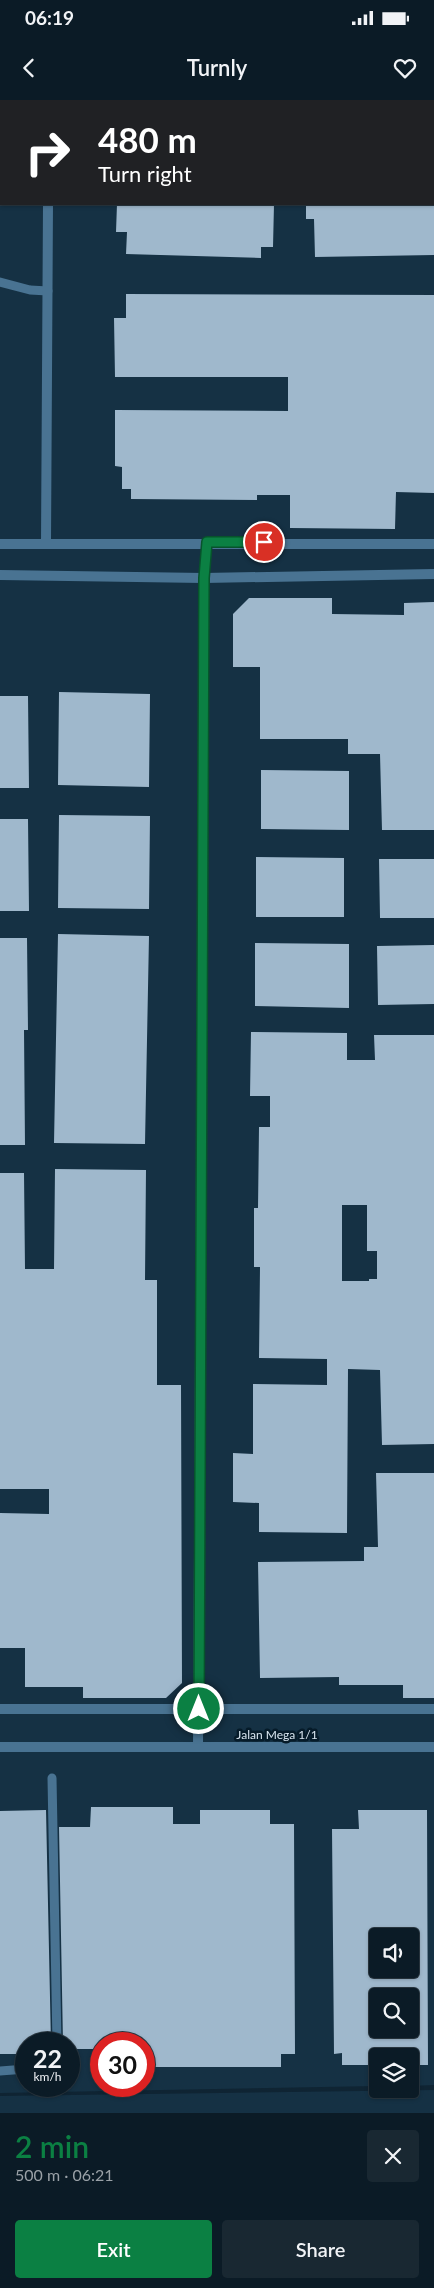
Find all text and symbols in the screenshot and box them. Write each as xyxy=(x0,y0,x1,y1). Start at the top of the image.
text: 06:19 xyxy=(25,6,74,29)
icon: back xyxy=(15,54,43,82)
text: Turnly xyxy=(187,54,247,81)
icon: heart xyxy=(391,54,419,82)
text: 480 m xyxy=(98,118,197,160)
icon: right xyxy=(15,120,80,185)
text: Turn right xyxy=(98,160,192,187)
pin xyxy=(243,521,285,563)
icon: arrive xyxy=(250,528,278,556)
position arrow xyxy=(172,1682,224,1734)
street label: Jalan Mega 1/1 xyxy=(236,1727,318,1742)
map controls xyxy=(369,1928,419,2098)
button: sound xyxy=(369,1928,419,1978)
button: search xyxy=(369,1988,419,2038)
speed limit sign: 30 xyxy=(90,2032,155,2097)
text: 22 xyxy=(33,2043,62,2073)
button: layers xyxy=(369,2048,419,2098)
text: km/h xyxy=(33,2069,62,2084)
text: 2 min xyxy=(15,2128,89,2164)
button: close xyxy=(367,2130,419,2182)
text: 500 m · 06:21 xyxy=(15,2165,114,2184)
button: Exit xyxy=(15,2220,212,2278)
button: Share xyxy=(222,2220,419,2278)

